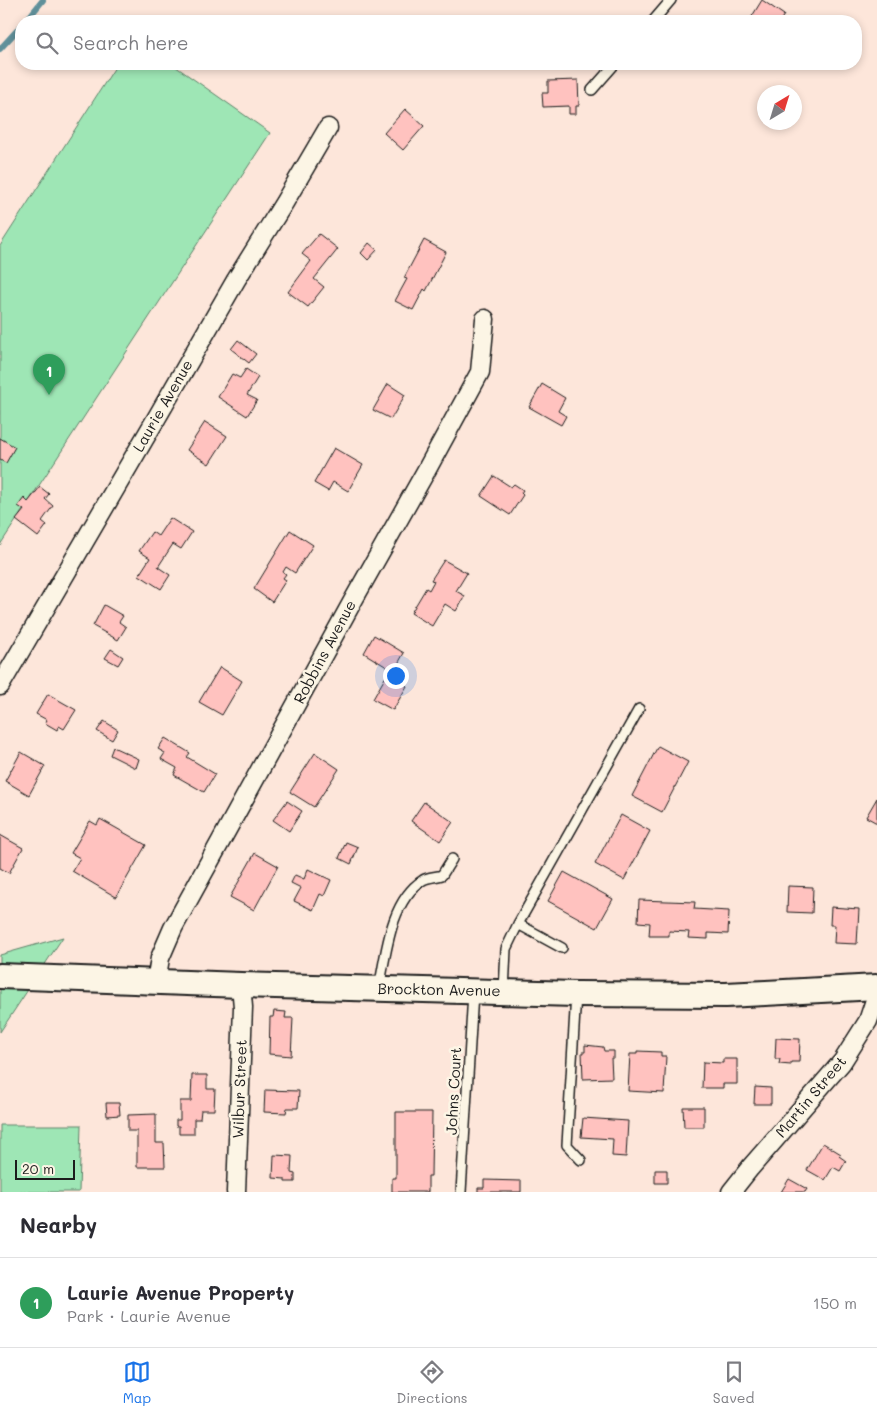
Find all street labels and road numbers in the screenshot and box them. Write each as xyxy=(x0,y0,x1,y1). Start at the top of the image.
street label: Laurie Avenue xyxy=(128,356,197,455)
street label: Robbins Avenue xyxy=(288,596,360,707)
street label: Brockton Avenue xyxy=(377,978,501,1000)
street label: Wilbur Street xyxy=(227,1039,251,1139)
street label: Johns Court xyxy=(441,1047,465,1135)
street label: Martin Street xyxy=(770,1051,850,1141)

